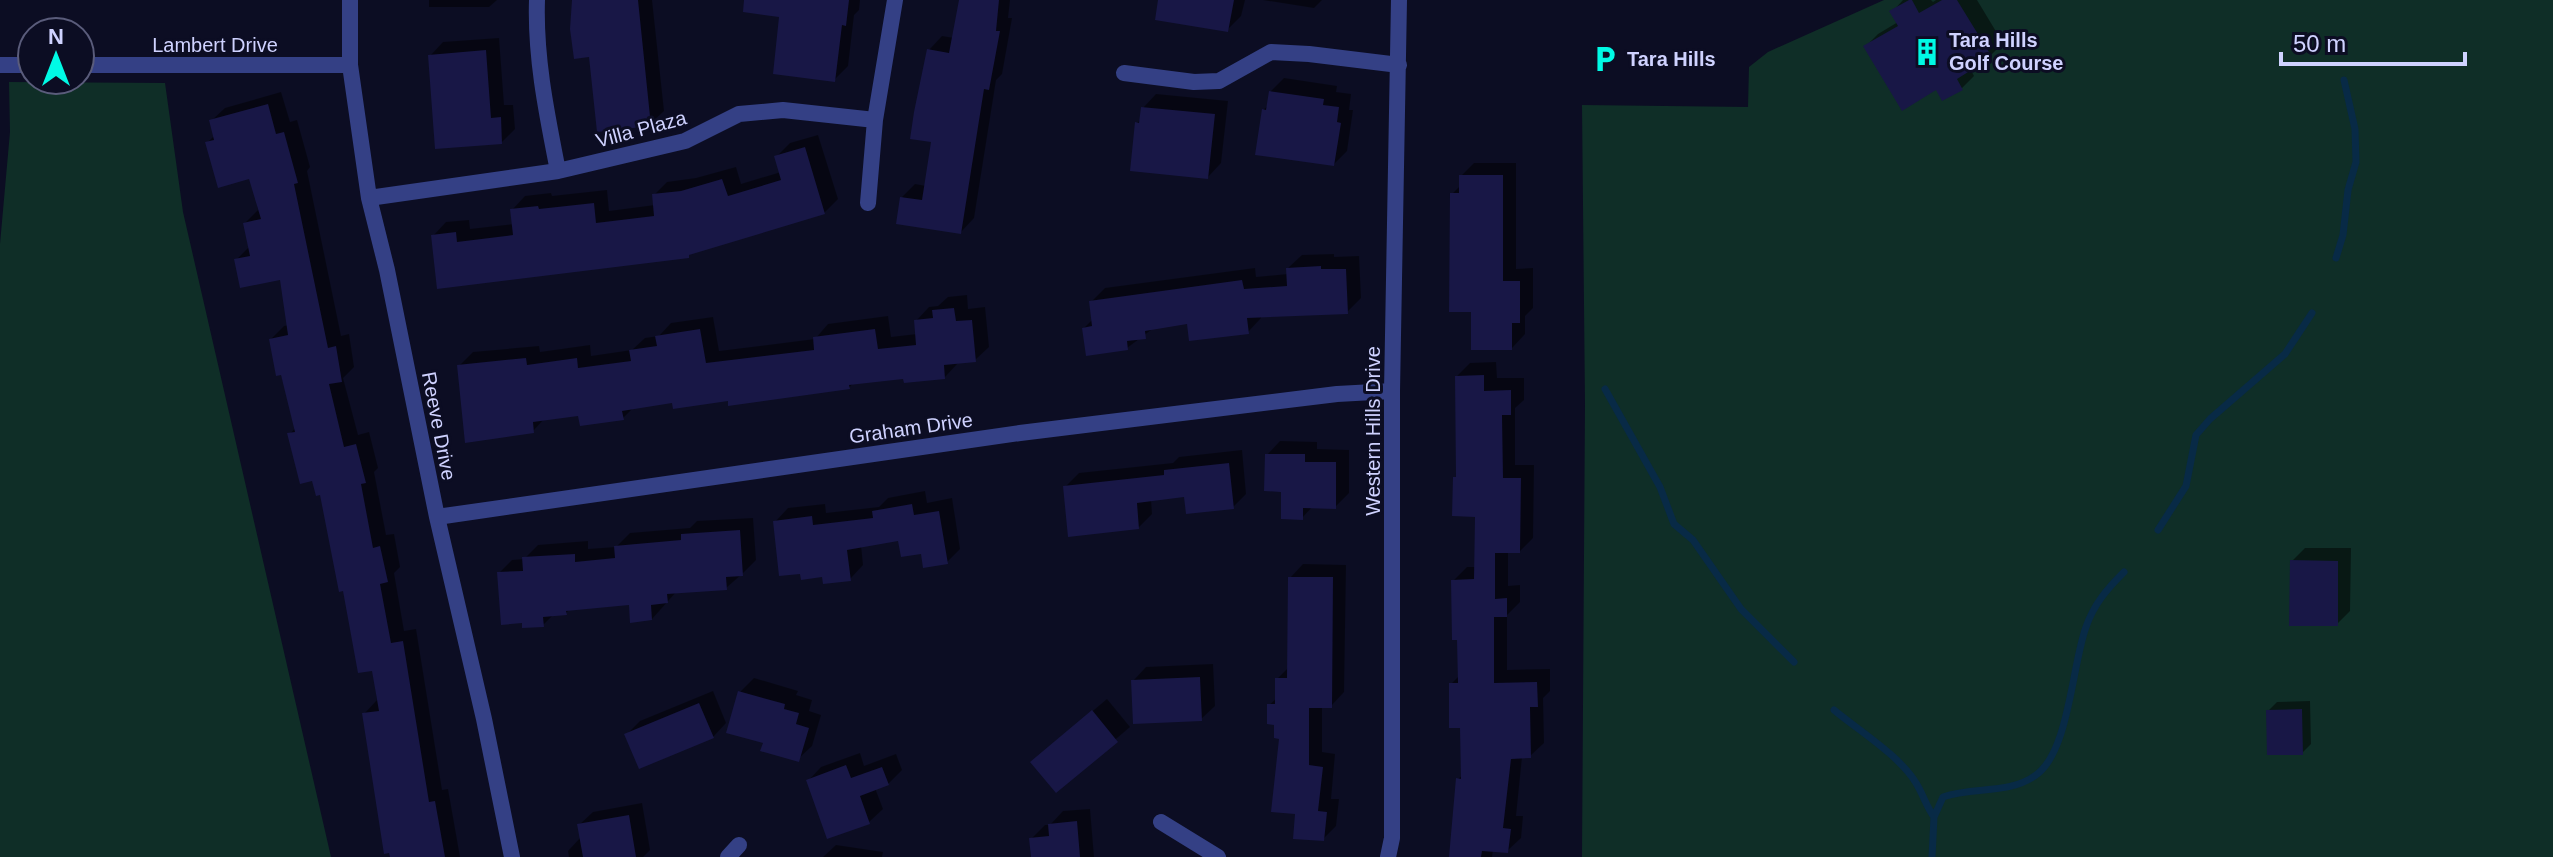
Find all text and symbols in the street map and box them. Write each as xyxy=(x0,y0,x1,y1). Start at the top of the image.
north arrow xyxy=(16,16,96,96)
scale bar xyxy=(2281,16,2465,66)
text: N xyxy=(48,24,64,49)
place label: Tara Hills Golf Course xyxy=(1949,29,2063,74)
text: 50 m xyxy=(2293,30,2346,57)
street label: Lambert Drive xyxy=(152,34,278,56)
building icon: Tara Hills Golf Course xyxy=(1912,37,1942,67)
parking icon: Tara Hills xyxy=(1590,44,1620,74)
place label: Tara Hills xyxy=(1627,48,1716,70)
street label: Villa Plaza xyxy=(593,106,690,152)
street label: Western Hills Drive xyxy=(1362,346,1384,516)
street label: Reeve Drive xyxy=(418,370,460,482)
street label: Graham Drive xyxy=(848,408,974,448)

